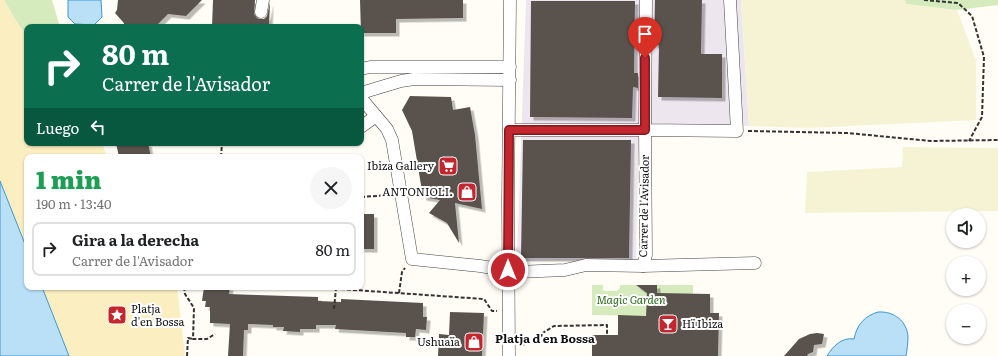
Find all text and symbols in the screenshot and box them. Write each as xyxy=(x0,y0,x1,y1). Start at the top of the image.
pin xyxy=(628,17,662,58)
icon: arrive xyxy=(634,23,656,45)
text: 80 m xyxy=(102,32,169,74)
icon: right xyxy=(36,40,88,92)
text: Carrer de l'Avisador xyxy=(102,70,270,97)
text: Luego xyxy=(36,116,79,139)
icon: left xyxy=(87,116,109,138)
street label: Carrer de l'Avisador xyxy=(634,154,652,258)
supermarket icon: Ibiza Gallery xyxy=(437,155,459,177)
place label: Ibiza Gallery xyxy=(367,157,435,173)
text: 1 min xyxy=(36,161,101,196)
button: close xyxy=(310,167,352,209)
shop icon: ANTONIOLI. xyxy=(456,181,478,203)
place label: ANTONIOLI. xyxy=(382,183,453,199)
text: 190 m · 13:40 xyxy=(36,194,111,213)
map controls xyxy=(946,208,986,344)
button: sound xyxy=(946,208,986,248)
text: Gira a la derecha xyxy=(72,228,199,251)
icon: right xyxy=(38,238,60,260)
text: 80 m xyxy=(316,238,350,261)
position arrow xyxy=(487,249,529,291)
text: Carrer de l'Avisador xyxy=(72,251,193,270)
button: + xyxy=(946,256,986,296)
park label: Magic Garden xyxy=(596,291,666,307)
place label: Platja d'en Bossa xyxy=(131,300,185,329)
place icon: Platja d'en Bossa xyxy=(106,304,128,326)
button: − xyxy=(946,304,986,344)
bar icon: Hï Ibiza xyxy=(657,313,679,335)
place label: Hï Ibiza xyxy=(682,315,723,331)
district label: Platja d'en Bossa xyxy=(495,329,595,347)
shop icon: Ushuaïa xyxy=(463,331,485,353)
place label: Ushuaïa xyxy=(417,333,460,349)

